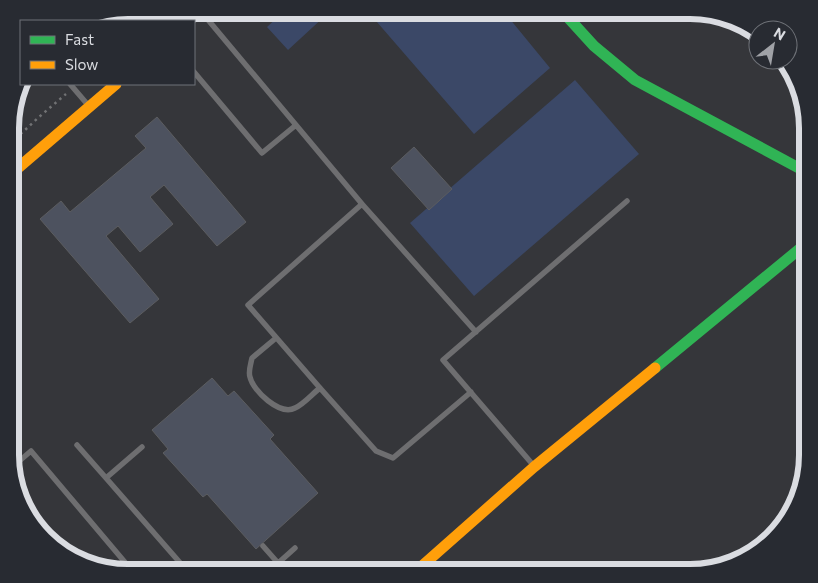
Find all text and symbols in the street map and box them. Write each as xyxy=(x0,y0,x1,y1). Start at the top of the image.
legend xyxy=(20,20,195,85)
north arrow xyxy=(748,20,798,70)
text: N xyxy=(771,23,789,43)
text: Fast xyxy=(65,30,94,48)
text: Slow xyxy=(65,55,98,73)

